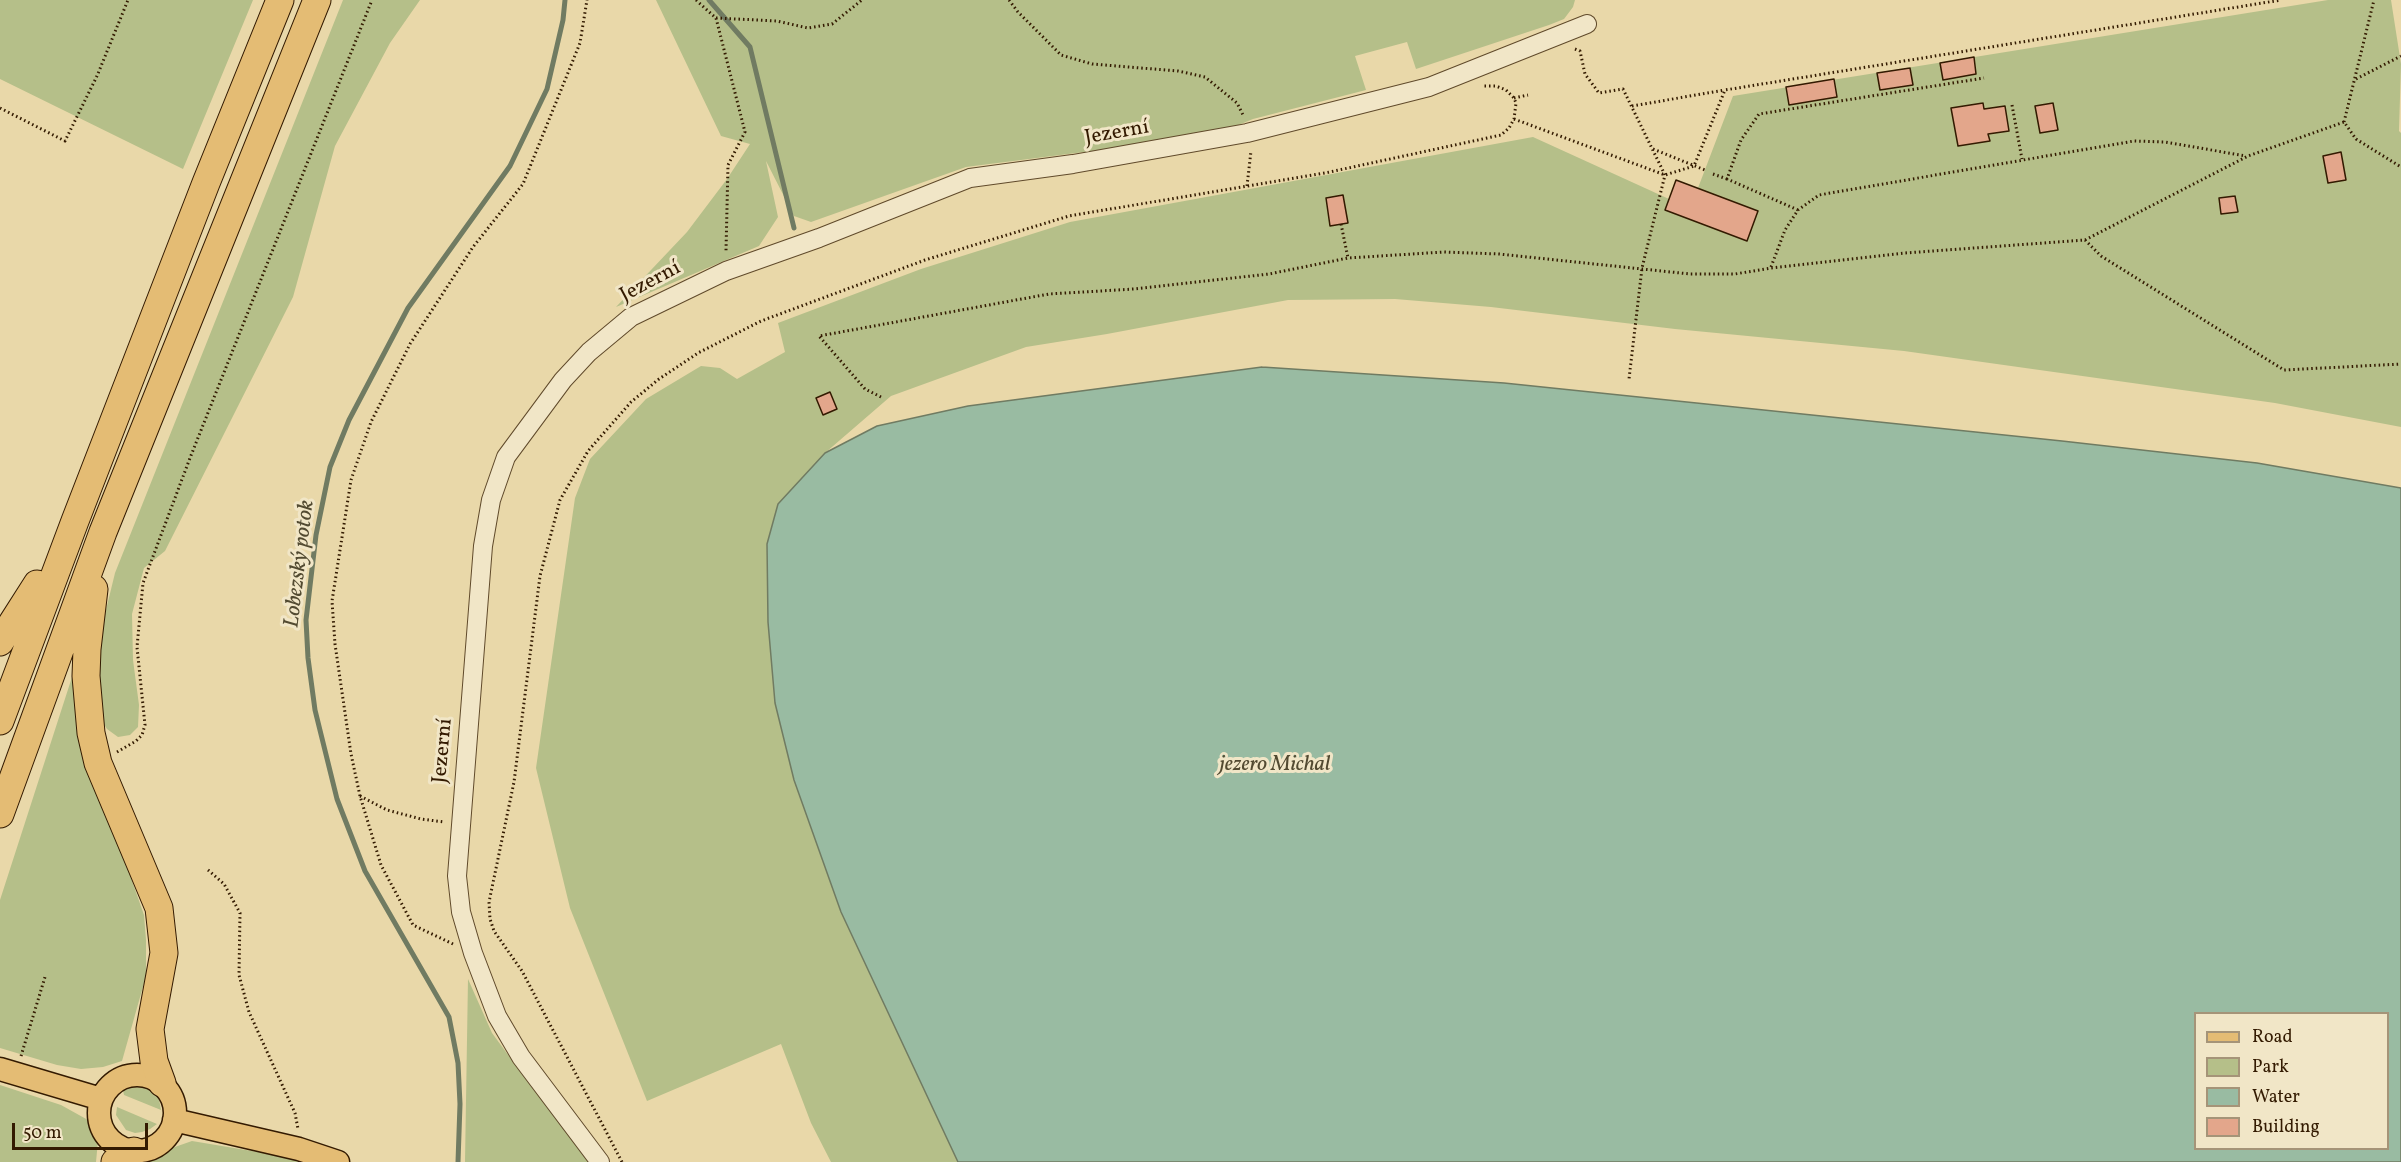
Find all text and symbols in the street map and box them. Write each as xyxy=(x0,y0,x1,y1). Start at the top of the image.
street label: Jezerní xyxy=(1083,116,1151,152)
street label: Jezerní xyxy=(616,257,686,309)
water label: Lobezský potok xyxy=(280,499,322,629)
street label: Jezerní xyxy=(429,718,459,784)
water label: jezero Michal xyxy=(1220,753,1330,779)
legend xyxy=(2194,1012,2389,1150)
text: Road xyxy=(2252,1025,2293,1050)
text: Park xyxy=(2252,1055,2289,1080)
text: Water xyxy=(2252,1085,2300,1110)
scale bar xyxy=(15,1111,152,1149)
text: Building xyxy=(2252,1115,2320,1140)
text: 50 m xyxy=(23,1121,62,1146)

